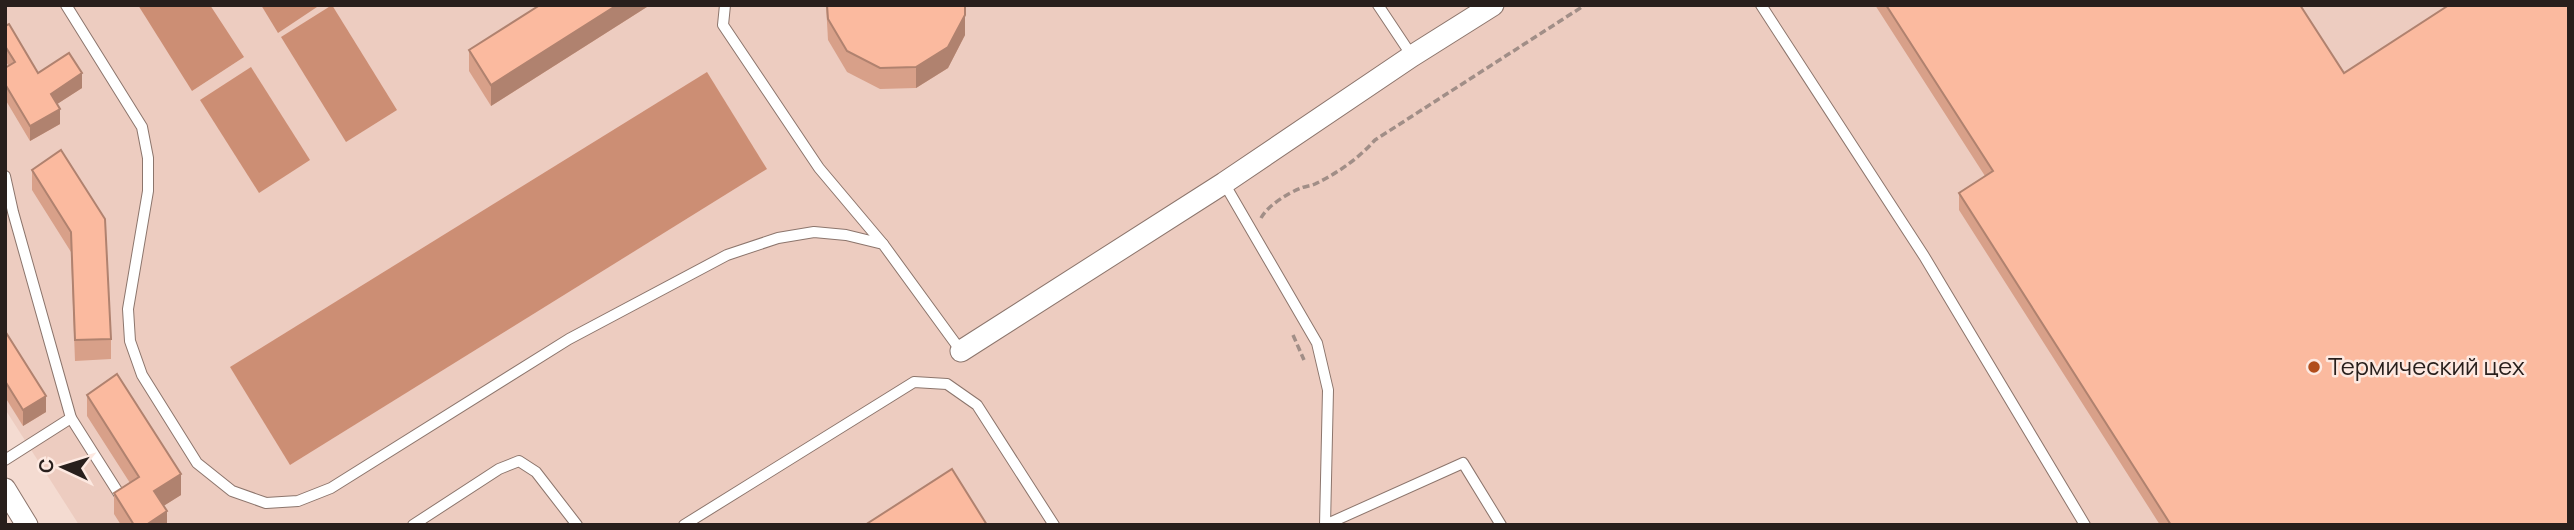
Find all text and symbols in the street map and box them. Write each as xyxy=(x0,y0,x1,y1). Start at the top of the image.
place label: Термический цех xyxy=(2328,349,2525,382)
marker: Термический цех xyxy=(2306,359,2322,375)
north arrow xyxy=(28,432,98,502)
text: С xyxy=(33,458,59,474)

